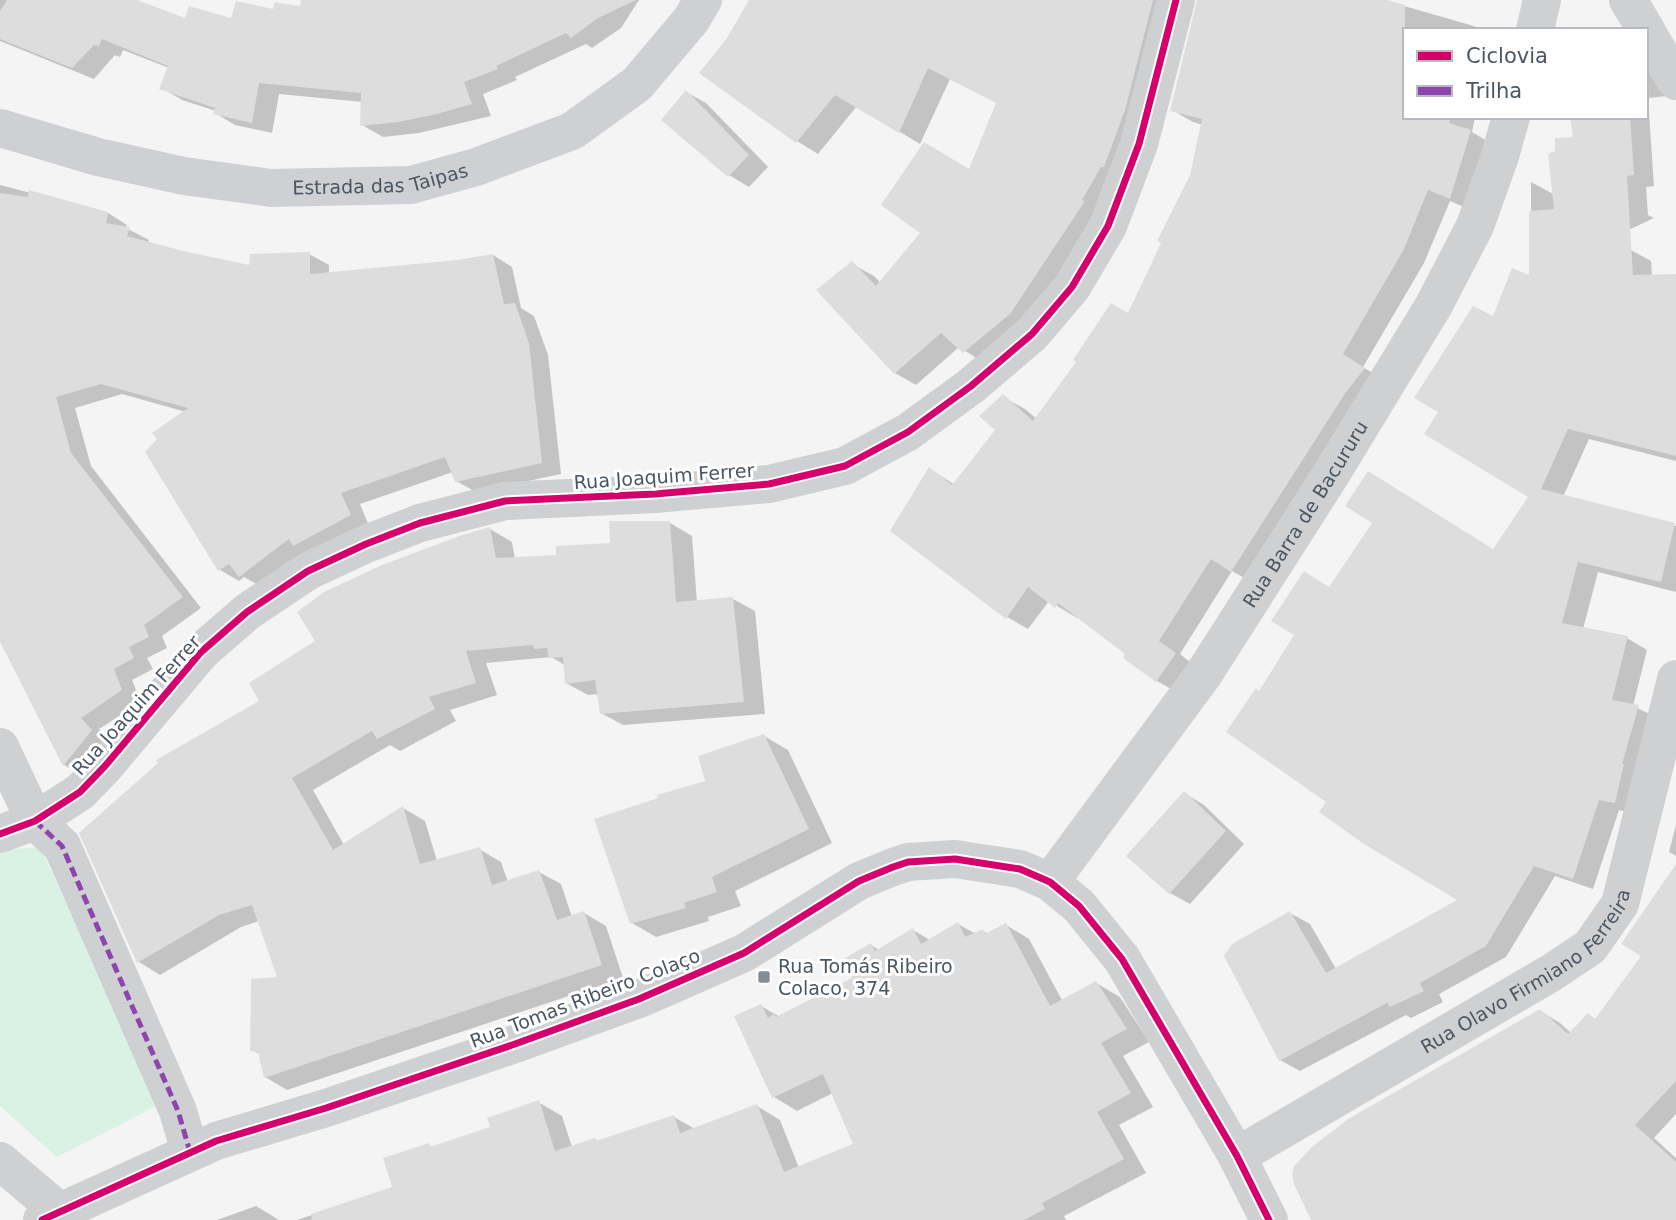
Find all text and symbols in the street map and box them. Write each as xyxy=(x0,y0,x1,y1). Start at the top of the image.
legend xyxy=(1403,28,1648,119)
text: Ciclovia xyxy=(1466,44,1548,68)
text: Trilha xyxy=(1465,79,1522,103)
street label: Estrada das Taipas xyxy=(292,159,470,199)
street label: Rua Barra de Bacururu xyxy=(1238,417,1372,612)
street label: Rua Joaquim Ferrer xyxy=(573,459,755,493)
street label: Rua Joaquim Ferrer xyxy=(67,630,205,780)
street label: Rua Olavo Firmiano Ferreira xyxy=(1417,887,1634,1058)
street label: Rua Tomas Ribeiro Colaço xyxy=(467,944,703,1052)
place label: Rua Tomás Ribeiro Colaco, 374 xyxy=(778,955,953,999)
marker: Rua Tomás Ribeiro Colaco, 374 xyxy=(756,969,772,985)

